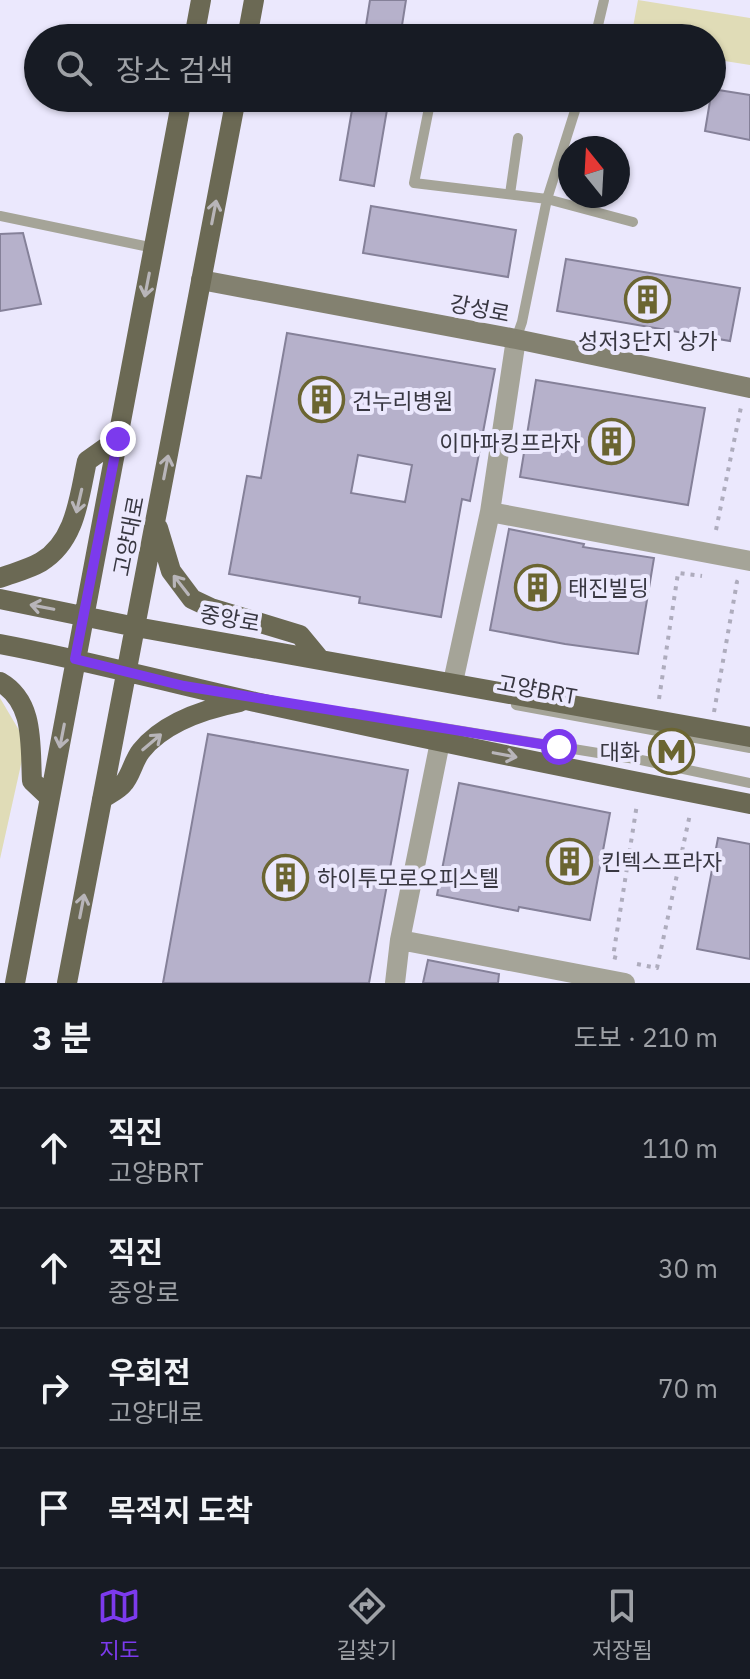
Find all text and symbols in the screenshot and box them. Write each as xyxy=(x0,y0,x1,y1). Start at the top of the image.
search box xyxy=(24,24,726,112)
icon: search xyxy=(52,46,96,90)
text: 장소 검색 xyxy=(116,50,233,89)
north arrow xyxy=(558,136,630,208)
one-way arrow xyxy=(207,200,222,225)
one-way arrow xyxy=(138,271,153,297)
building icon: 성저3단지 상가 xyxy=(624,275,672,323)
street label: 강성로 xyxy=(447,288,513,328)
place label: 성저3단지 상가 xyxy=(578,326,718,355)
building icon: 건누리병원 xyxy=(297,376,345,424)
place label: 건누리병원 xyxy=(352,386,453,415)
building icon: 이마파킹프라자 xyxy=(588,418,636,466)
route end xyxy=(100,421,136,457)
place label: 이마파킹프라자 xyxy=(439,428,581,457)
one-way arrow xyxy=(159,455,174,481)
one-way arrow xyxy=(70,487,85,513)
street label: 고양대로 xyxy=(106,493,150,579)
building icon: 태진빌딩 xyxy=(513,563,561,611)
place label: 태진빌딩 xyxy=(568,573,649,602)
one-way arrow xyxy=(173,575,190,596)
street label: 중앙로 xyxy=(198,598,262,638)
one-way arrow xyxy=(29,599,55,614)
street label: 고양BRT xyxy=(495,668,580,710)
one-way arrow xyxy=(53,723,68,748)
metro station icon: 대화 xyxy=(647,727,695,775)
route start xyxy=(541,729,577,765)
one-way arrow xyxy=(142,733,163,751)
place label: 대화 xyxy=(600,737,640,766)
one-way arrow xyxy=(492,749,518,764)
building icon: 킨텍스프라자 xyxy=(546,837,594,885)
place label: 킨텍스프라자 xyxy=(601,847,722,876)
building icon: 하이투모로오피스텔 xyxy=(262,853,310,901)
place label: 하이투모로오피스텔 xyxy=(317,863,499,892)
one-way arrow xyxy=(75,894,90,920)
text: 3 분 xyxy=(32,1015,92,1059)
text: 도보 · 210 m xyxy=(574,1020,718,1054)
text: 직진 xyxy=(108,1112,163,1151)
icon: ahead xyxy=(32,1126,76,1170)
text: 110 m xyxy=(642,1131,718,1165)
text: 고양BRT xyxy=(108,1155,204,1189)
text: 직진 xyxy=(108,1232,163,1271)
icon: ahead xyxy=(32,1246,76,1290)
text: 30 m xyxy=(658,1251,718,1285)
text: 중앙로 xyxy=(108,1275,180,1309)
text: 우회전 xyxy=(108,1352,191,1391)
icon: right xyxy=(32,1366,76,1410)
text: 70 m xyxy=(658,1371,718,1405)
text: 고양대로 xyxy=(108,1395,204,1429)
icon: arrive xyxy=(32,1486,76,1530)
text: 목적지 도착 xyxy=(108,1490,253,1529)
tab: 지도 xyxy=(97,1584,141,1664)
tab: 길찾기 xyxy=(336,1584,397,1664)
tab: 저장됨 xyxy=(592,1584,653,1664)

